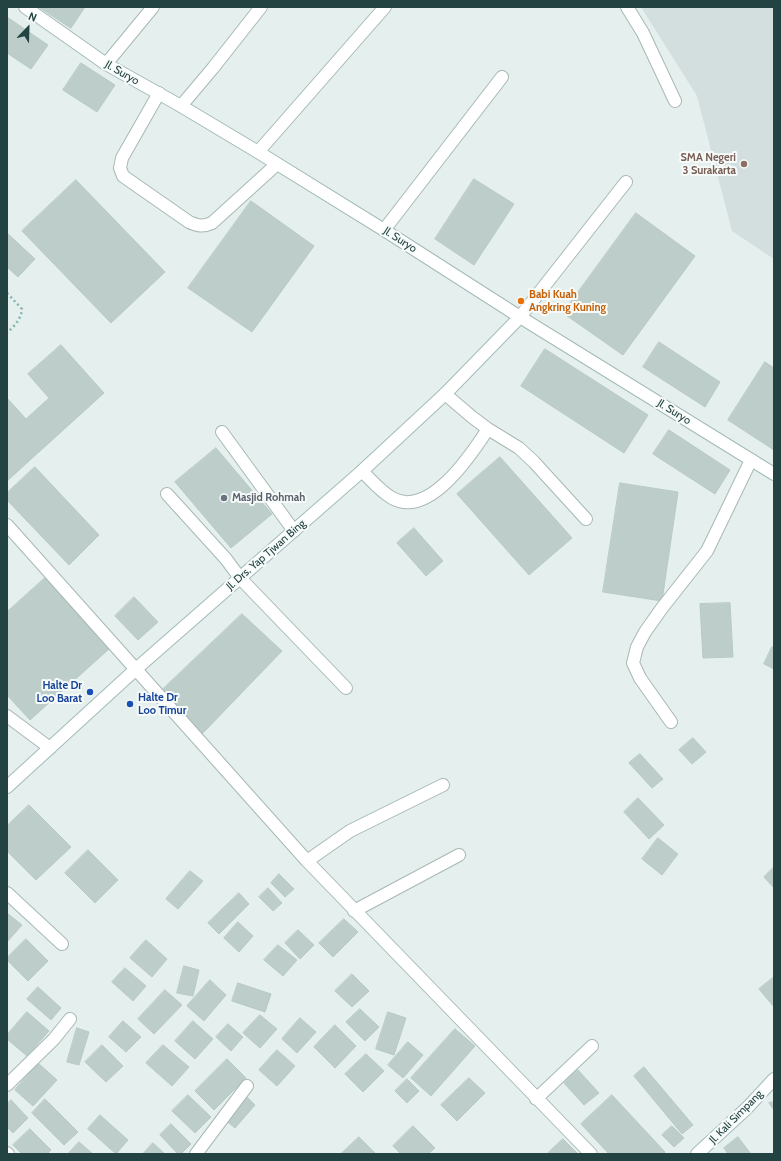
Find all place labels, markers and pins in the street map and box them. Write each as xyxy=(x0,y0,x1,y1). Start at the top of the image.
place label: SMA Negeri 3 Surakarta xyxy=(680,151,736,177)
marker: SMA Negeri 3 Surakarta xyxy=(739,159,749,169)
place label: Babi Kuah Angkring Kuning xyxy=(529,288,606,314)
marker: Babi Kuah Angkring Kuning xyxy=(516,296,526,306)
place label: Masjid Rohmah xyxy=(232,491,305,505)
marker: Masjid Rohmah xyxy=(219,493,229,503)
place label: Halte Dr Loo Barat xyxy=(36,679,82,705)
marker: Halte Dr Loo Barat xyxy=(85,687,95,697)
place label: Halte Dr Loo Timur xyxy=(138,691,186,717)
marker: Halte Dr Loo Timur xyxy=(125,699,135,709)

